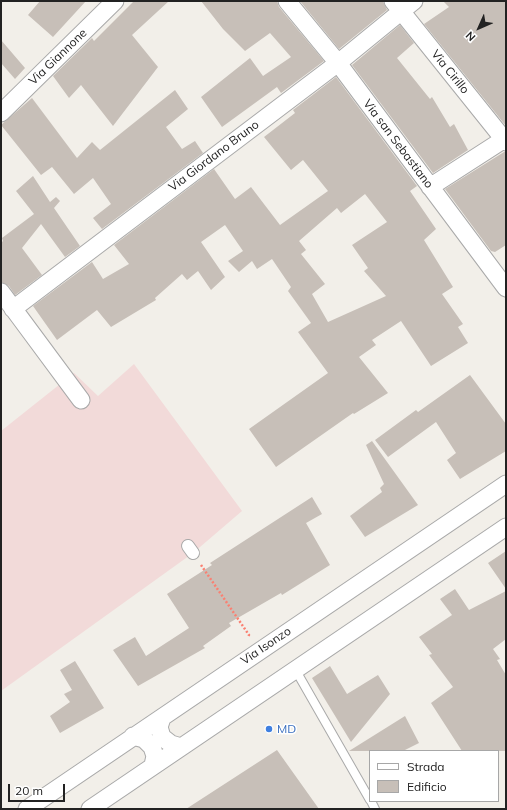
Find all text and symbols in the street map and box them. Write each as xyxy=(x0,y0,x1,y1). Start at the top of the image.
north arrow xyxy=(459,8,499,48)
street label: Via Giannone xyxy=(26,26,90,88)
text: N xyxy=(463,29,478,44)
street label: Via Cirillo xyxy=(428,47,472,97)
street label: Via san Sebastiano xyxy=(360,97,436,191)
street label: Via Giordano Bruno xyxy=(166,117,262,195)
street label: Via Isonzo xyxy=(238,624,294,668)
place label: MD xyxy=(277,722,296,736)
marker: MD xyxy=(264,724,274,734)
legend xyxy=(369,750,499,802)
text: Strada xyxy=(407,759,445,774)
scale bar xyxy=(10,776,67,802)
text: Edificio xyxy=(407,779,447,794)
text: 20 m xyxy=(15,783,43,798)

